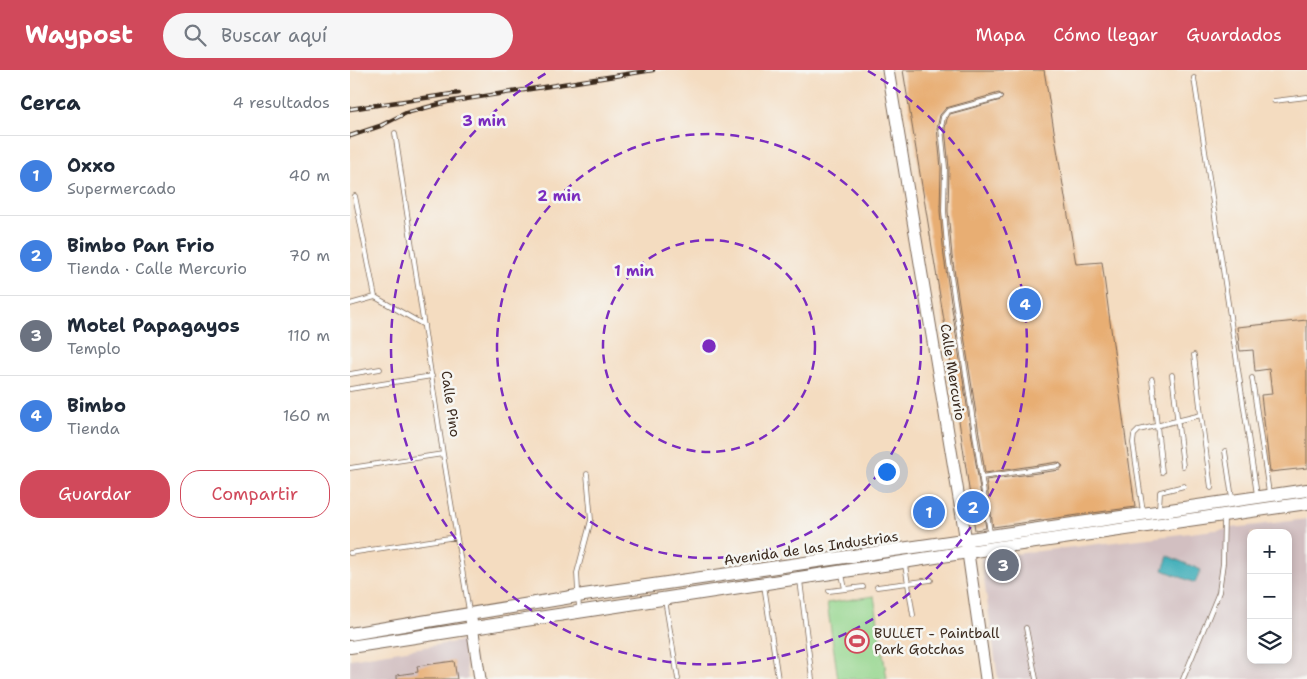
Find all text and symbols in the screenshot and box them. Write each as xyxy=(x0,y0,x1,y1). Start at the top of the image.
search box xyxy=(163,13,513,58)
text: Waypost xyxy=(25,19,133,51)
icon: search xyxy=(181,21,209,49)
text: Buscar aquí xyxy=(221,23,327,48)
text: Mapa xyxy=(975,23,1025,47)
text: Cómo llegar xyxy=(1053,23,1158,47)
text: Guardados xyxy=(1186,23,1282,47)
text: Cerca xyxy=(20,89,81,117)
text: 4 resultados xyxy=(232,92,330,113)
text: 3 min xyxy=(462,111,506,131)
text: Oxxo xyxy=(67,153,115,178)
text: 1 xyxy=(32,165,40,186)
text: 40 m xyxy=(288,165,330,186)
text: Supermercado xyxy=(67,178,176,199)
text: 2 min xyxy=(537,186,581,206)
text: Bimbo Pan Frio xyxy=(67,233,214,258)
text: 2 xyxy=(30,245,42,266)
text: 70 m xyxy=(289,245,330,266)
text: Tienda · Calle Mercurio xyxy=(67,258,247,279)
text: 1 min xyxy=(614,261,654,281)
pin: 4 xyxy=(1009,285,1041,323)
text: Motel Papagayos xyxy=(67,313,240,338)
street label: Calle Mercurio xyxy=(936,322,970,422)
text: 3 xyxy=(30,325,42,346)
text: 110 m xyxy=(287,325,330,346)
centre of rings xyxy=(700,337,718,355)
text: Templo xyxy=(67,338,121,359)
street label: Calle Pino xyxy=(437,370,465,438)
text: Bimbo xyxy=(67,393,126,418)
text: 4 xyxy=(30,405,42,426)
text: 160 m xyxy=(283,405,330,426)
text: Tienda xyxy=(67,418,120,439)
your location xyxy=(874,459,900,485)
button: Guardar xyxy=(20,470,170,518)
button: Compartir xyxy=(180,470,330,518)
pin: 2 xyxy=(957,488,989,526)
pin: 1 xyxy=(913,493,945,531)
street label: Avenida de las Industrias xyxy=(722,527,900,569)
map controls xyxy=(1247,529,1292,664)
button: + xyxy=(1247,529,1292,574)
pin: 3 xyxy=(987,546,1019,584)
button: − xyxy=(1247,574,1292,619)
button: layers xyxy=(1247,619,1292,664)
place label: BULLET - Paintball Park Gotchas xyxy=(874,624,1000,658)
sports icon: BULLET - Paintball Park Gotchas xyxy=(844,628,870,654)

